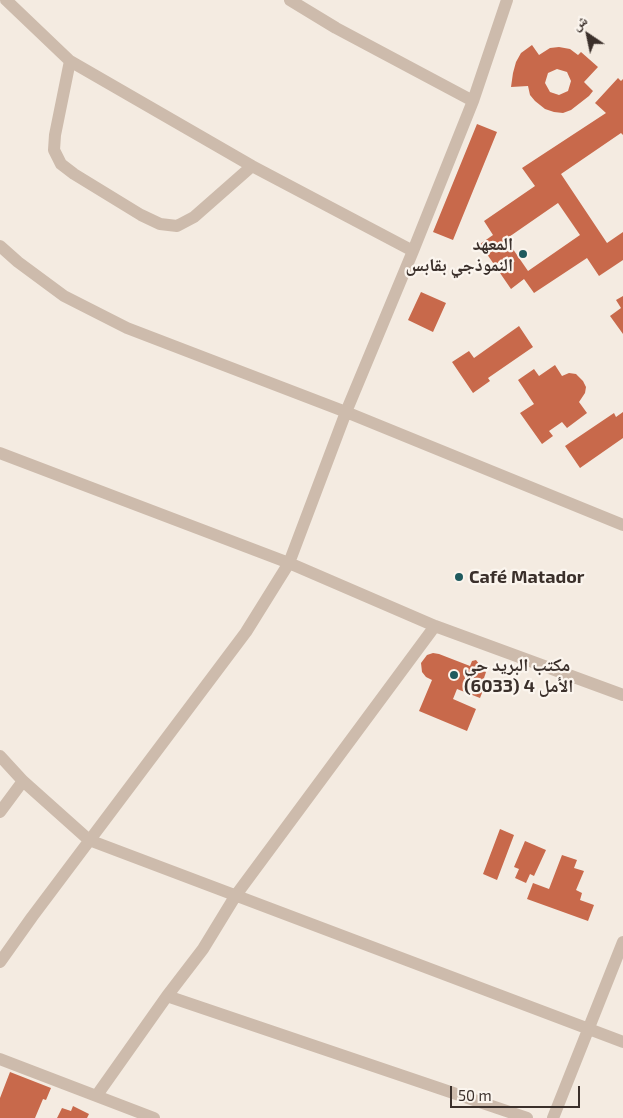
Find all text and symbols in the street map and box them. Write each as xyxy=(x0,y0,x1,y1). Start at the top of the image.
north arrow xyxy=(563,10,613,60)
text: ش xyxy=(568,11,590,33)
place label: المعهد النموذجي بقابس xyxy=(405,233,513,276)
marker: المعهد النموذجي بقابس xyxy=(517,248,529,260)
place label: Café Matador xyxy=(469,566,584,588)
marker: Café Matador xyxy=(453,571,465,583)
place label: مكتب البريد حي الأمل 4 (6033) xyxy=(464,654,573,696)
marker: مكتب البريد حي الأمل 4 (6033) xyxy=(448,669,460,681)
scale bar xyxy=(453,1076,583,1108)
text: 50 m xyxy=(458,1086,492,1104)

